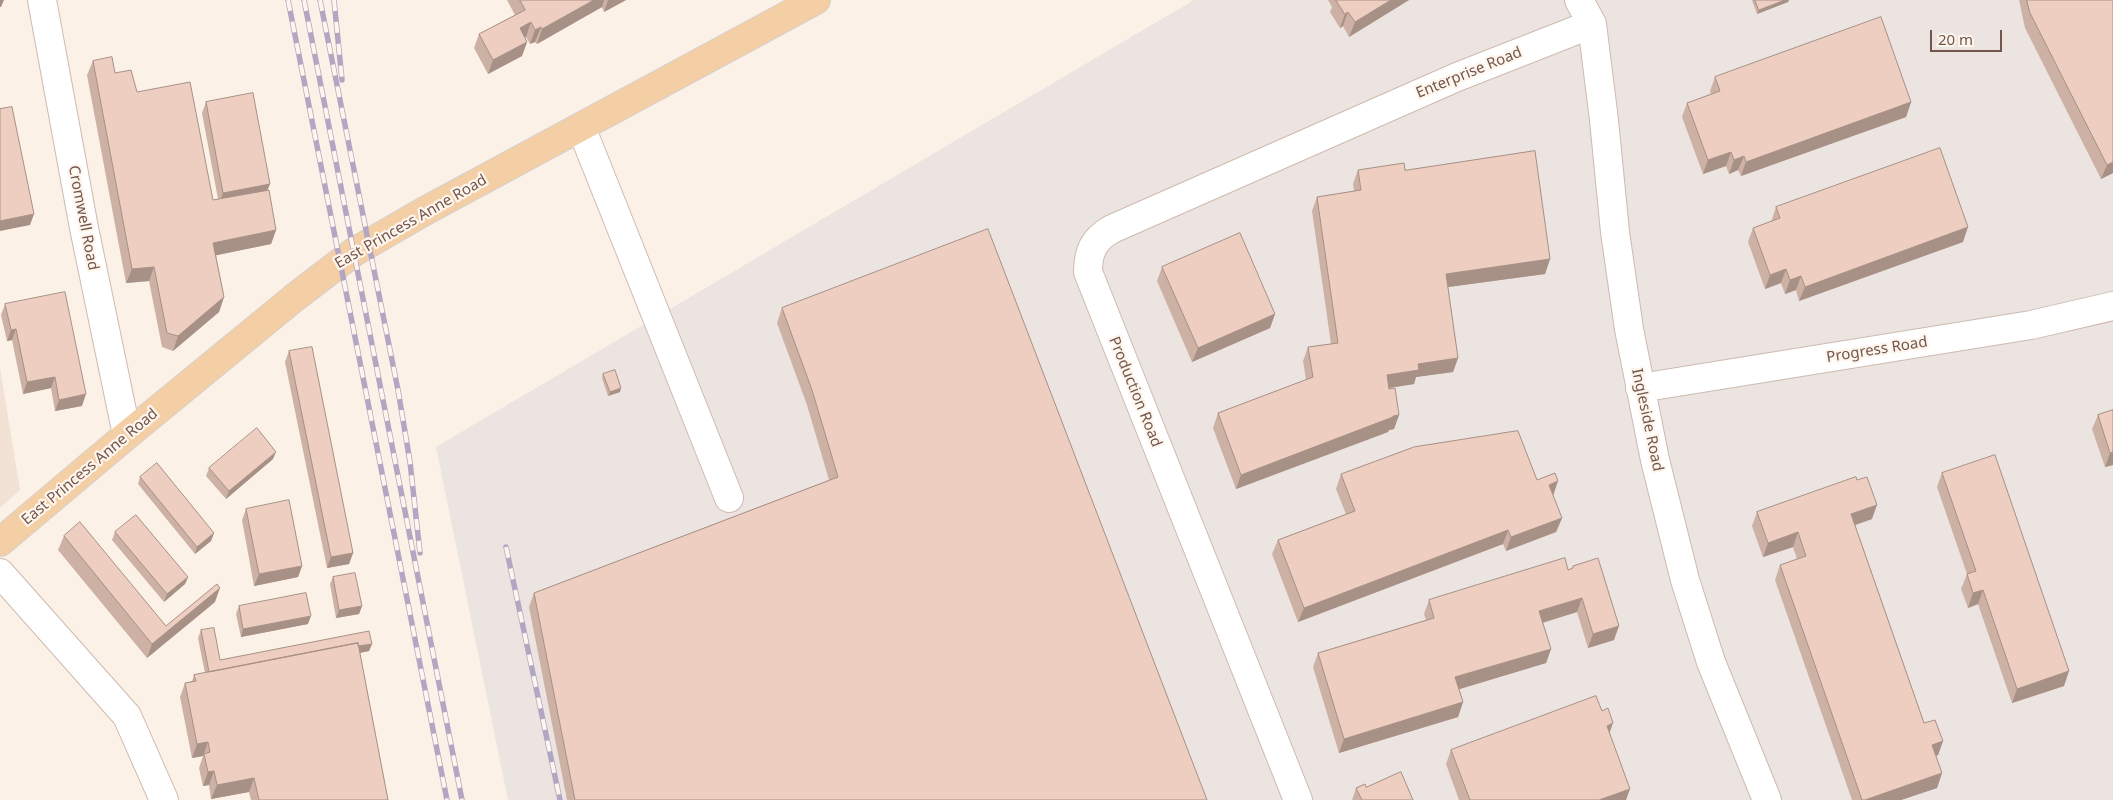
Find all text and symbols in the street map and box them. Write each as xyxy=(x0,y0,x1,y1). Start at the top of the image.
scale bar xyxy=(1933,20,2006,52)
text: 20 m xyxy=(1938,29,1973,49)
street label: Enterprise Road xyxy=(1413,44,1525,102)
street label: Cromwell Road xyxy=(64,164,102,272)
street label: East Princess Anne Road xyxy=(332,171,490,273)
street label: Progress Road xyxy=(1825,333,1929,367)
street label: Production Road xyxy=(1105,334,1165,450)
street label: Ingleside Road xyxy=(1627,367,1667,473)
street label: East Princess Anne Road xyxy=(18,405,162,529)

